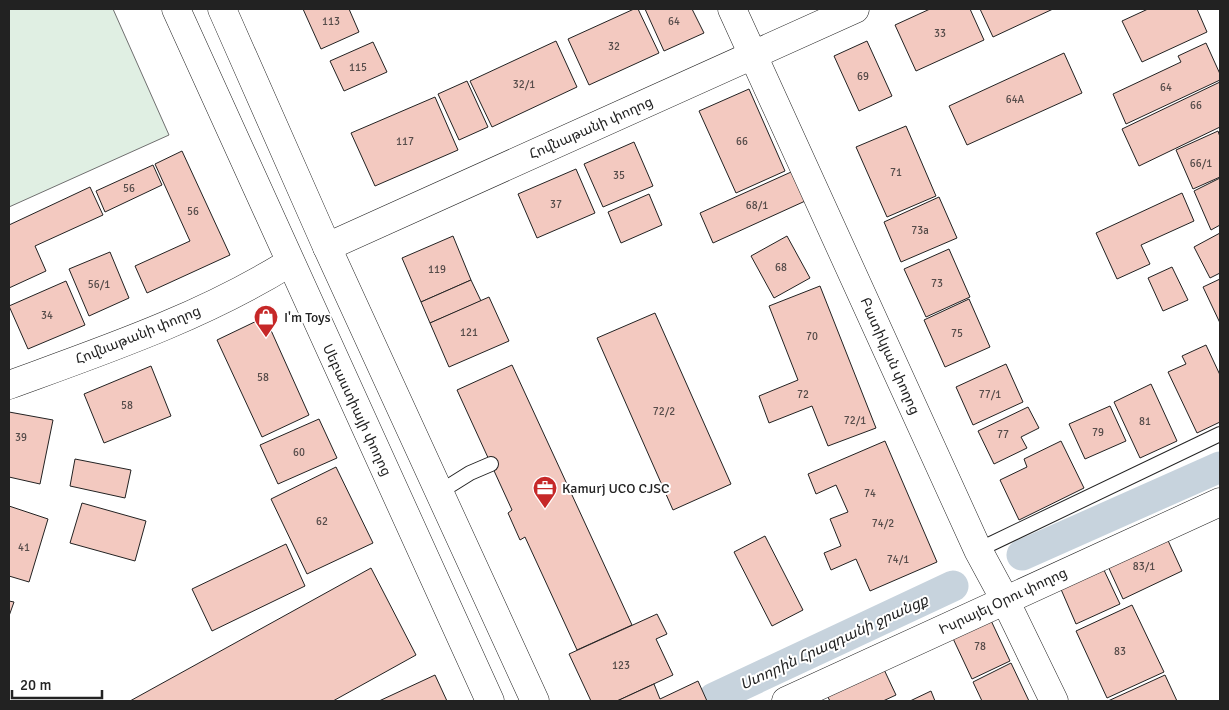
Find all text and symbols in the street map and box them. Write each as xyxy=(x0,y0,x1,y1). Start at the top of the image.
house number: 113 xyxy=(322,15,340,28)
house number: 64 xyxy=(668,15,680,28)
house number: 33 xyxy=(934,27,946,40)
house number: 32 xyxy=(608,40,620,53)
house number: 115 xyxy=(349,61,367,74)
house number: 69 xyxy=(857,70,869,83)
house number: 32/1 xyxy=(513,78,535,91)
house number: 64 xyxy=(1160,81,1172,94)
street label: Հովնաթանի փողոց xyxy=(527,93,655,163)
house number: 64A xyxy=(1006,93,1025,106)
house number: 66 xyxy=(1190,99,1202,112)
house number: 117 xyxy=(396,135,414,148)
house number: 66 xyxy=(736,135,748,148)
house number: 66/1 xyxy=(1190,157,1212,170)
house number: 71 xyxy=(890,166,902,179)
house number: 35 xyxy=(613,169,625,182)
house number: 56 xyxy=(123,182,135,195)
house number: 37 xyxy=(550,198,562,211)
house number: 68/1 xyxy=(746,199,768,212)
house number: 56 xyxy=(187,205,199,218)
house number: 73a xyxy=(911,224,929,237)
house number: 68 xyxy=(775,261,787,274)
house number: 119 xyxy=(428,263,446,276)
house number: 73 xyxy=(931,277,943,290)
house number: 56/1 xyxy=(88,278,110,291)
street label: Բատիկյան փողոց xyxy=(856,295,924,417)
street label: Հովնաթանի փողոց xyxy=(73,302,203,368)
shop icon: I'm Toys xyxy=(253,304,279,338)
house number: 34 xyxy=(41,309,53,322)
place label: I'm Toys xyxy=(284,309,331,326)
house number: 121 xyxy=(460,326,478,339)
house number: 75 xyxy=(951,327,963,340)
house number: 70 xyxy=(806,330,818,343)
street label: Սեբաստիայի փողոց xyxy=(319,341,395,479)
house number: 58 xyxy=(257,371,269,384)
house number: 72 xyxy=(797,388,809,401)
house number: 77/1 xyxy=(979,388,1001,401)
house number: 58 xyxy=(121,399,133,412)
house number: 72/2 xyxy=(653,405,675,418)
house number: 72/1 xyxy=(844,414,866,427)
house number: 81 xyxy=(1139,415,1151,428)
house number: 79 xyxy=(1092,426,1104,439)
house number: 77 xyxy=(997,428,1009,441)
house number: 39 xyxy=(15,431,27,444)
house number: 60 xyxy=(293,446,305,459)
office icon: Kamurj UCO CJSC xyxy=(532,475,558,509)
place label: Kamurj UCO CJSC xyxy=(562,480,669,497)
house number: 74 xyxy=(864,487,876,500)
house number: 62 xyxy=(316,515,328,528)
house number: 74/2 xyxy=(872,517,894,530)
house number: 41 xyxy=(18,541,30,554)
house number: 74/1 xyxy=(887,553,909,566)
house number: 83/1 xyxy=(1133,560,1155,573)
street label: Իսրայել Օրու փողոց xyxy=(936,564,1070,638)
water label: Ստորին Հրազդանի ջրանցք xyxy=(737,590,932,694)
house number: 78 xyxy=(974,640,986,653)
house number: 83 xyxy=(1114,645,1126,658)
house number: 123 xyxy=(612,659,630,672)
scale bar xyxy=(12,668,102,700)
text: 20 m xyxy=(20,676,51,694)

